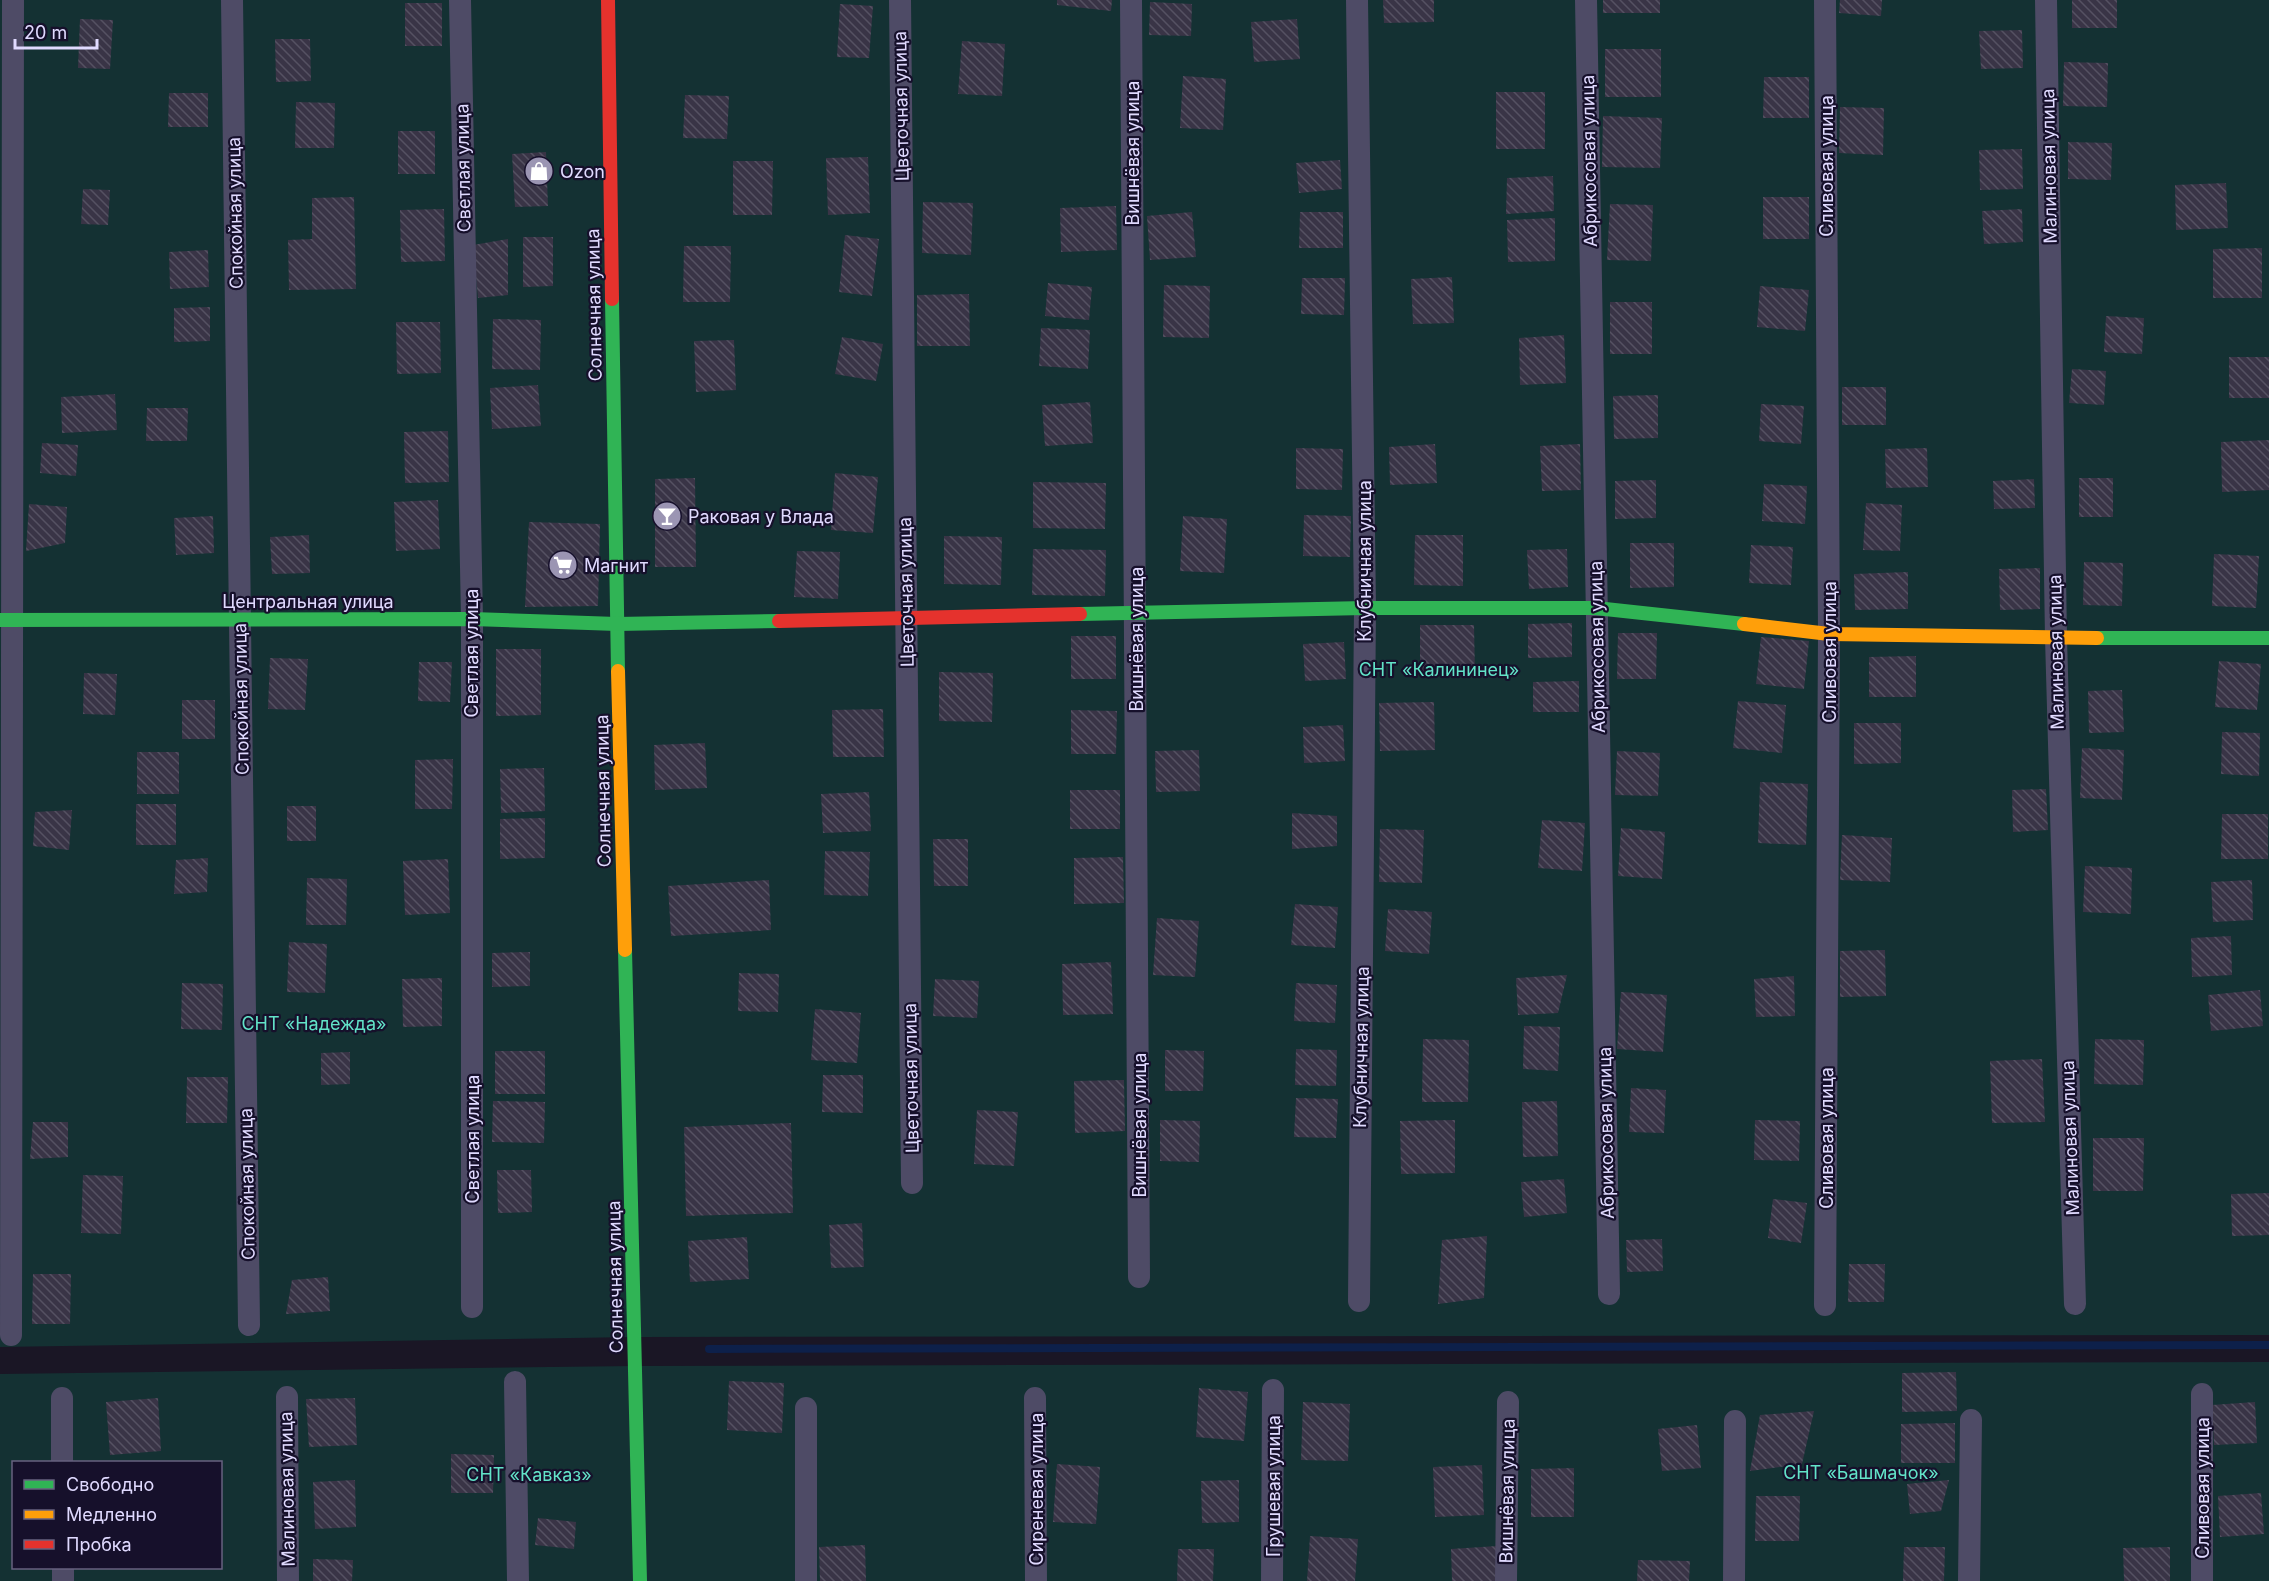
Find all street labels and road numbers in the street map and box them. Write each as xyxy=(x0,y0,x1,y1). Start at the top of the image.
street label: Цветочная улица xyxy=(889,31,913,181)
street label: Абрикосовая улица xyxy=(1577,75,1601,247)
street label: Вишнёвая улица xyxy=(1122,81,1143,225)
street label: Малиновая улица xyxy=(2037,88,2061,244)
street label: Сливовая улица xyxy=(1816,95,1837,237)
street label: Светлая улица xyxy=(451,103,475,233)
street label: Спокойная улица xyxy=(223,137,247,289)
street label: Солнечная улица xyxy=(582,228,606,382)
street label: Клубничная улица xyxy=(1354,480,1375,642)
street label: Цветочная улица xyxy=(894,517,918,667)
street label: Абрикосовая улица xyxy=(1585,561,1609,733)
street label: Вишнёвая улица xyxy=(1126,567,1147,711)
street label: Малиновая улица xyxy=(2044,574,2068,730)
street label: Сливовая улица xyxy=(1819,581,1840,723)
street label: Светлая улица xyxy=(461,589,482,717)
street label: Центральная улица xyxy=(222,591,394,612)
street label: Спокойная улица xyxy=(229,623,253,775)
street label: Солнечная улица xyxy=(591,714,615,868)
street label: Клубничная улица xyxy=(1349,966,1373,1128)
street label: Цветочная улица xyxy=(899,1003,923,1153)
street label: Абрикосовая улица xyxy=(1594,1047,1618,1219)
street label: Вишнёвая улица xyxy=(1129,1053,1150,1197)
street label: Малиновая улица xyxy=(2057,1060,2083,1216)
street label: Сливовая улица xyxy=(1816,1067,1837,1209)
street label: Светлая улица xyxy=(462,1075,483,1203)
street label: Спокойная улица xyxy=(235,1108,259,1260)
street label: Солнечная улица xyxy=(603,1200,627,1354)
street label: Малиновая улица xyxy=(275,1411,299,1567)
street label: Сиреневая улица xyxy=(1026,1413,1047,1565)
street label: Грушевая улица xyxy=(1263,1415,1284,1557)
street label: Сливовая улица xyxy=(2192,1417,2213,1559)
street label: Вишнёвая улица xyxy=(1495,1418,1519,1564)

